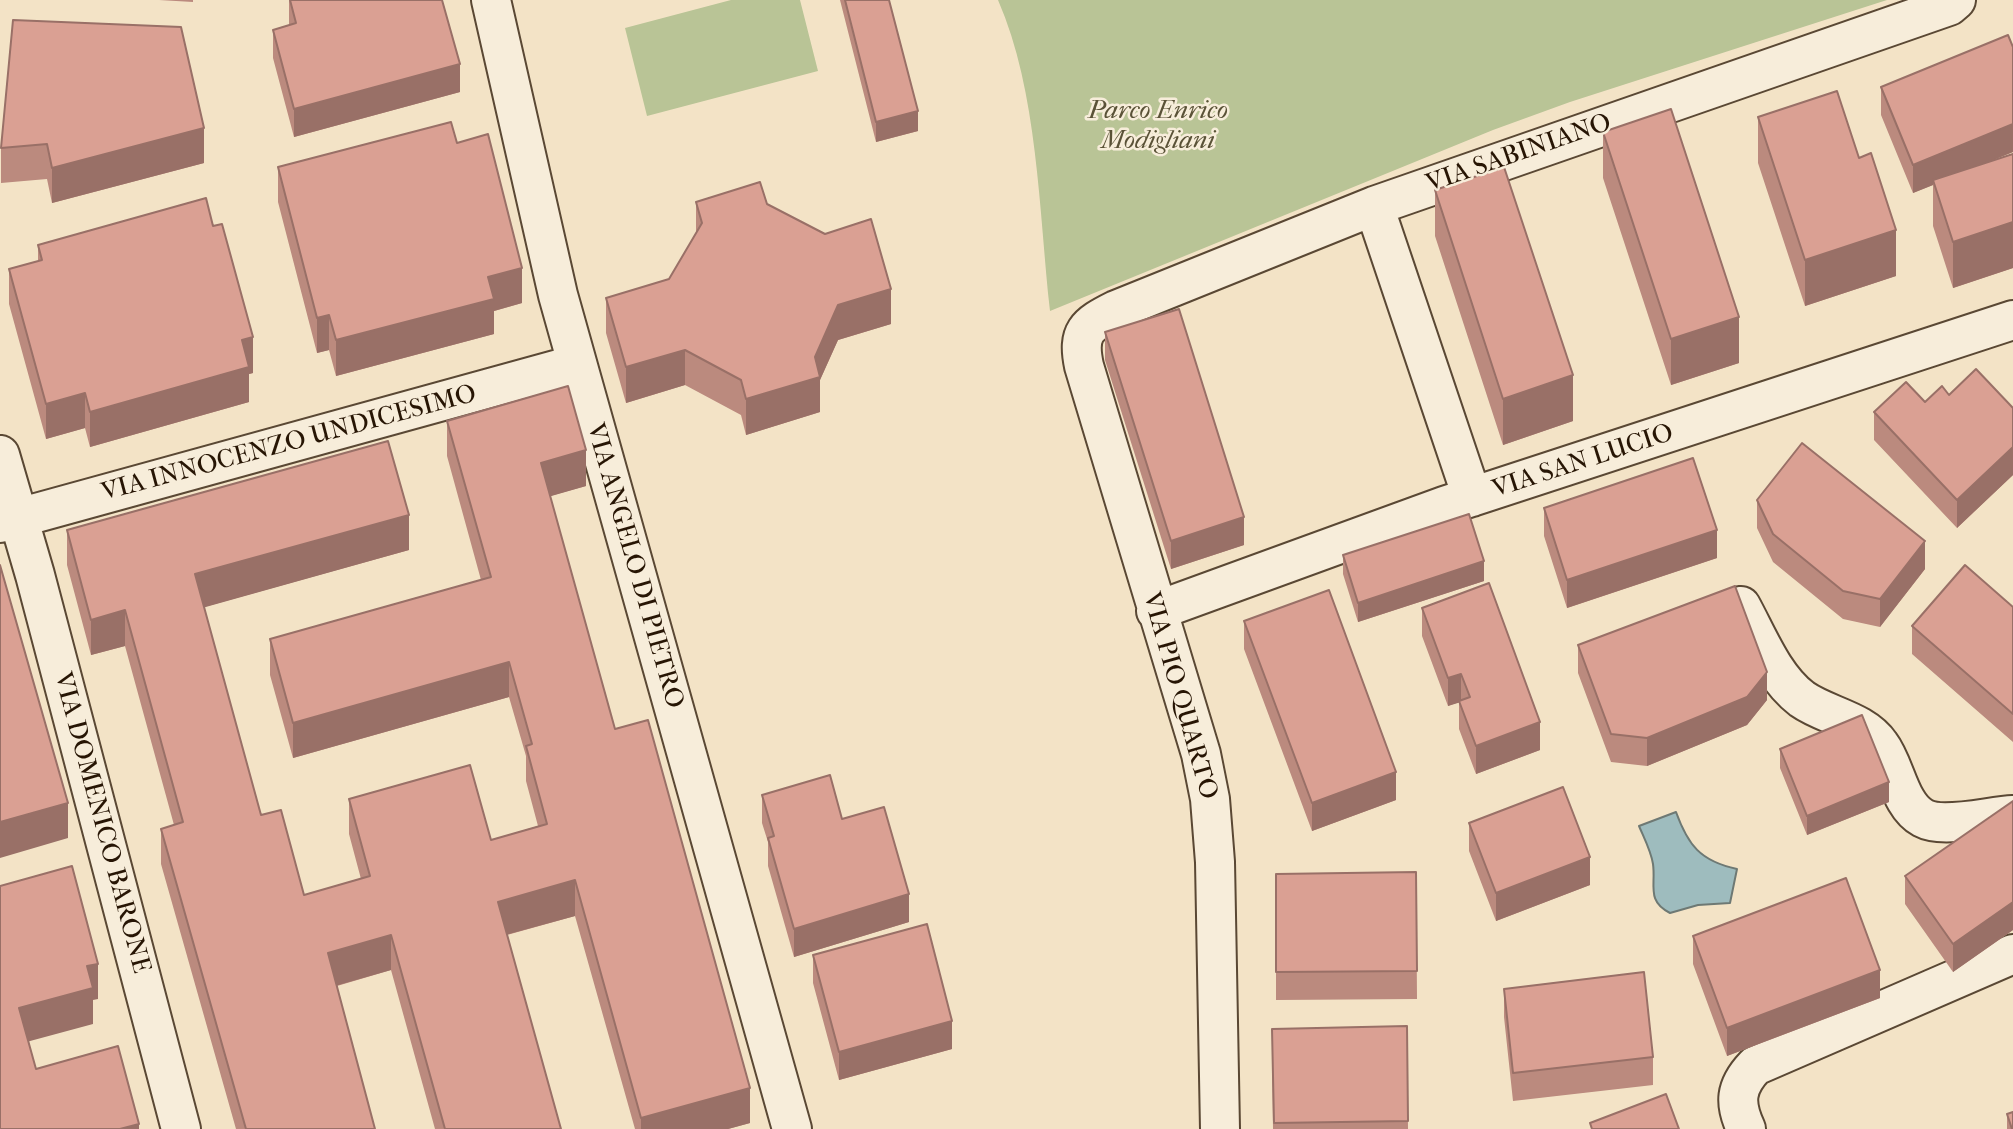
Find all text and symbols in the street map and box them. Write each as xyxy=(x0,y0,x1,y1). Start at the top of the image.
park label: Parco Enrico Modigliani xyxy=(1088,96,1228,158)
street label: VIA SABINIANO xyxy=(1422,108,1616,200)
street label: VIA INNOCENZO UNDICESIMO xyxy=(98,379,480,509)
street label: VIA SAN LUCIO xyxy=(1489,418,1677,506)
street label: VIA ANGELO DI PIETRO xyxy=(578,420,690,712)
street label: VIA PIO QUARTO xyxy=(1135,589,1223,803)
street label: VIA DOMENICO BARONE xyxy=(46,669,156,977)

